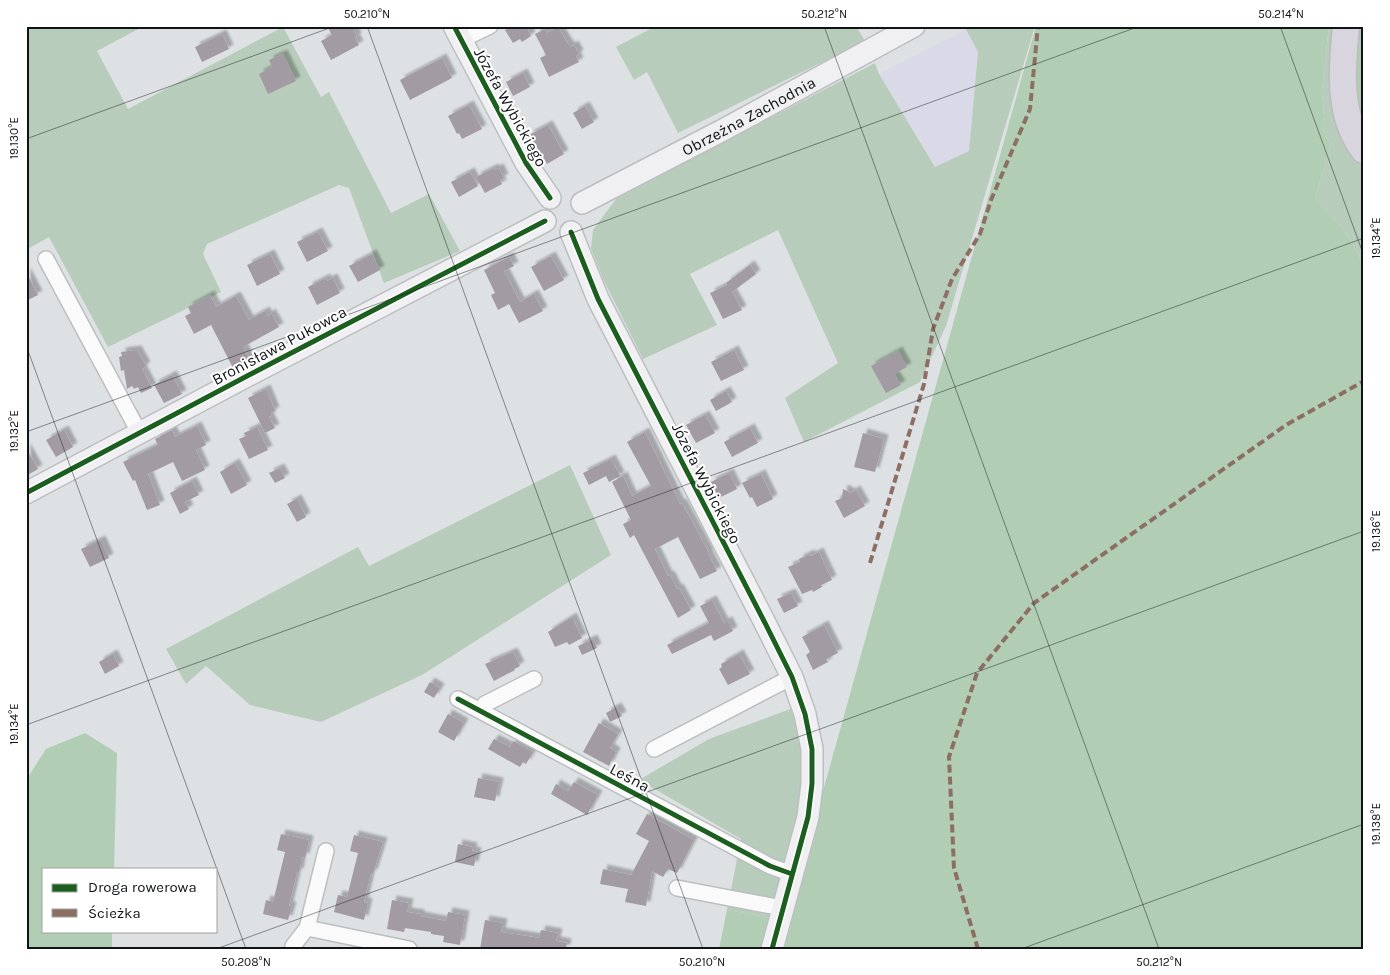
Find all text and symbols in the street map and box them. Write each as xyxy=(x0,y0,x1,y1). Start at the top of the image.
text: 50.210°N xyxy=(344,7,390,21)
text: 50.212°N xyxy=(801,7,847,21)
text: 50.214°N xyxy=(1258,7,1304,21)
street label: Józefa Wybickiego xyxy=(470,44,551,170)
street label: Obrzeżna Zachodnia xyxy=(679,72,819,160)
text: 19.130°E xyxy=(7,117,21,159)
text: 19.134°E xyxy=(1369,217,1383,259)
street label: Bronisława Pukowca xyxy=(209,302,350,389)
text: 19.132°E xyxy=(7,410,21,452)
street label: Józefa Wybickiego xyxy=(668,420,745,547)
text: 19.136°E xyxy=(1369,510,1383,552)
text: 19.134°E xyxy=(7,703,21,745)
street label: Leśna xyxy=(607,759,653,796)
text: 19.138°E xyxy=(1369,803,1383,845)
legend xyxy=(42,868,218,932)
text: Droga rowerowa xyxy=(88,878,197,896)
text: Ścieżka xyxy=(88,904,141,922)
text: 50.208°N xyxy=(221,955,271,969)
text: 50.210°N xyxy=(679,955,725,969)
text: 50.212°N xyxy=(1136,955,1182,969)

